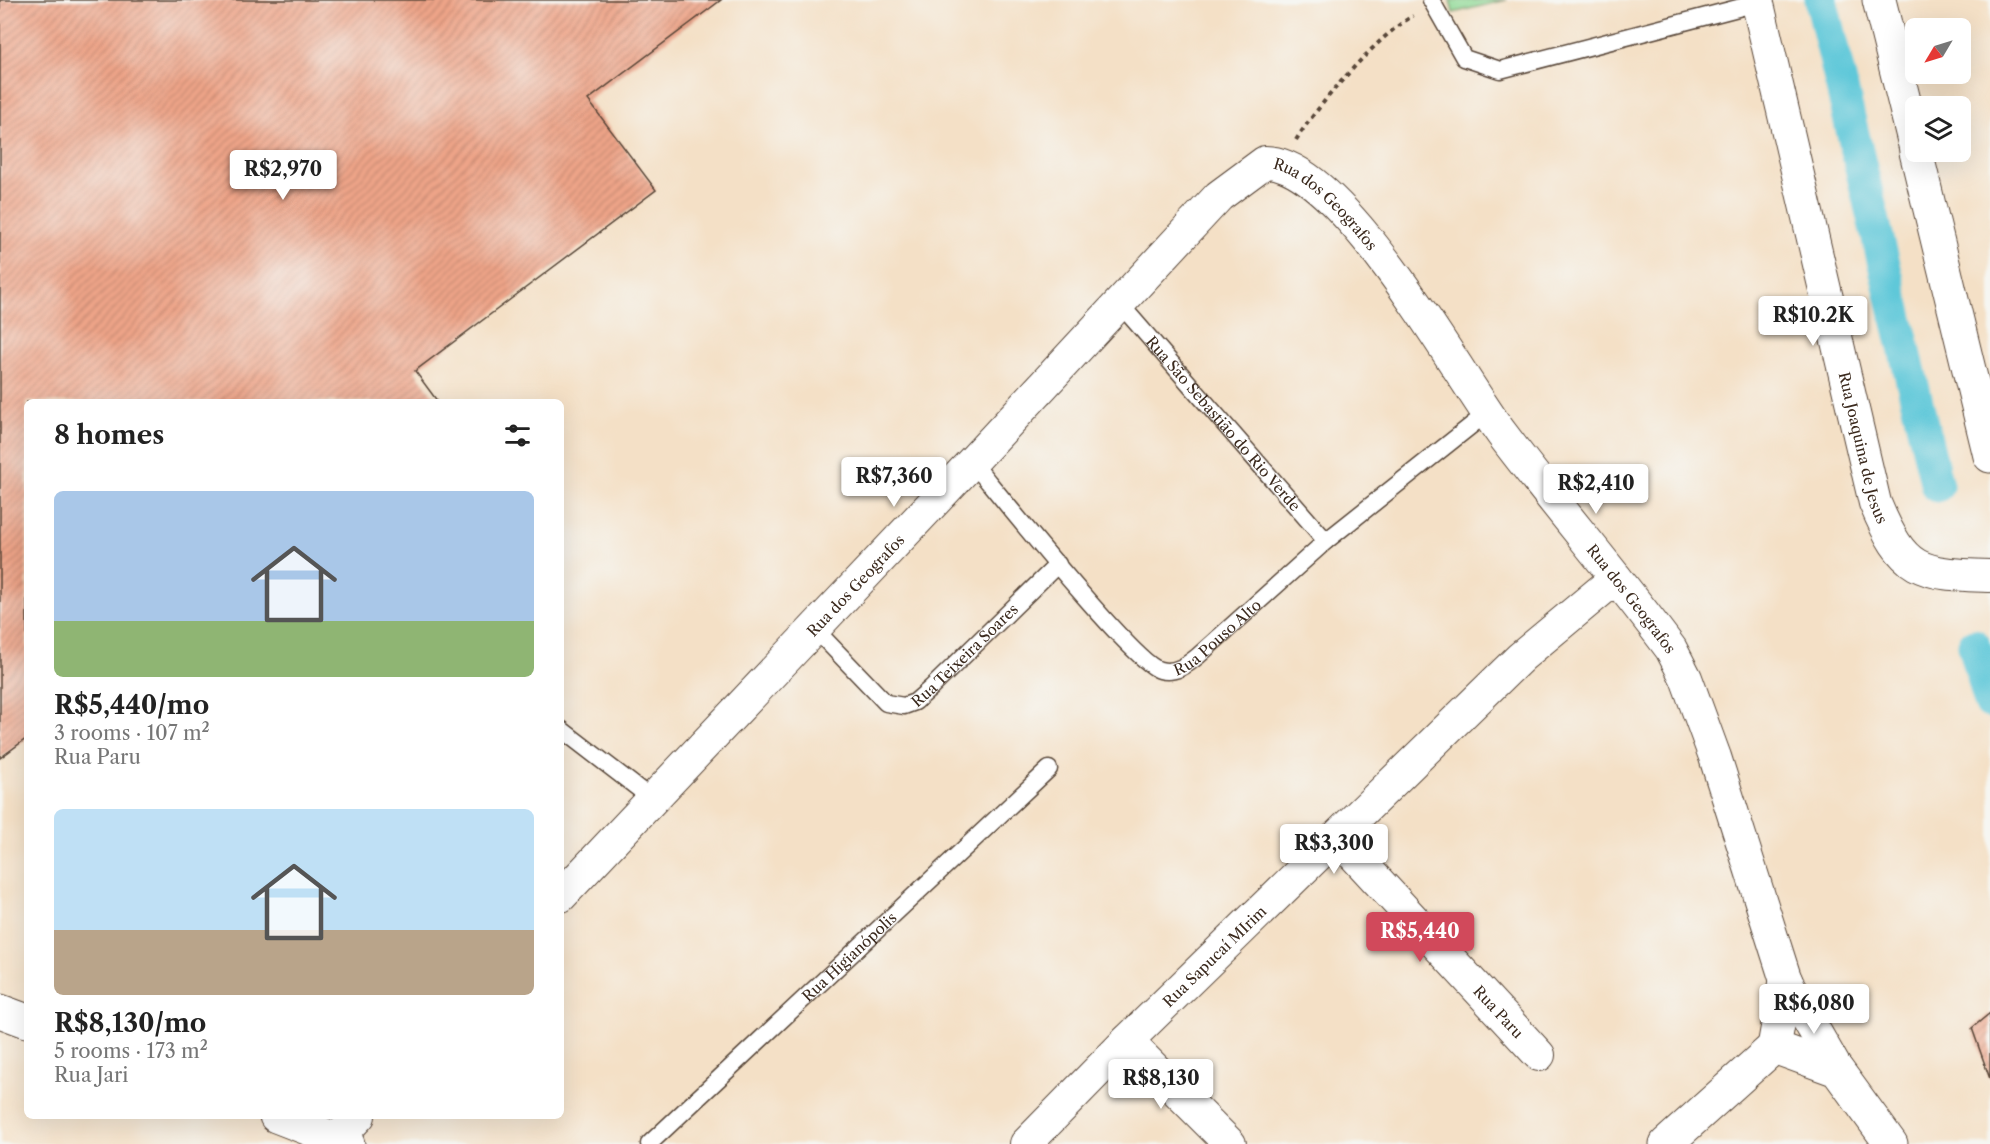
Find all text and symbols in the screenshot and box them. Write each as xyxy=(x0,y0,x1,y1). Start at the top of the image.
north arrow xyxy=(1905,18,1971,84)
map controls xyxy=(1905,18,1971,162)
button: layers xyxy=(1905,96,1971,162)
pin: R$2,970 xyxy=(228,150,338,201)
street label: Rua dos Geografos xyxy=(1272,154,1382,254)
text: R$2,970 xyxy=(244,157,322,181)
pin: R$10.2K xyxy=(1758,296,1868,347)
text: R$10.2K xyxy=(1772,303,1854,327)
street label: Rua São Sebastião do Rio Verde xyxy=(1142,332,1305,515)
street label: Rua Joaquina de Jesus xyxy=(1835,370,1892,527)
text: 8 homes xyxy=(54,419,164,451)
icon: filters xyxy=(501,419,534,452)
pin: R$7,360 xyxy=(839,457,949,508)
text: R$7,360 xyxy=(855,464,933,488)
pin: R$2,410 xyxy=(1541,464,1651,515)
text: R$2,410 xyxy=(1557,471,1635,495)
icon: home xyxy=(240,530,348,638)
street label: Rua dos Geografos xyxy=(802,530,908,640)
street label: Rua dos Geografos xyxy=(1583,540,1680,657)
street label: Rua Pouso Alto xyxy=(1170,595,1265,679)
street label: Rua Teixeira Soares xyxy=(907,599,1022,711)
text: R$5,440/mo xyxy=(54,689,209,721)
text: 3 rooms · 107 m² xyxy=(54,721,210,745)
text: Rua Paru xyxy=(54,745,141,769)
pin: R$3,300 xyxy=(1279,824,1389,875)
text: R$3,300 xyxy=(1294,831,1374,855)
icon: home xyxy=(240,848,348,956)
street label: Rua Sapucaí MIrim xyxy=(1158,901,1270,1011)
street label: Rua Higianópolis xyxy=(798,908,900,1005)
pin: R$5,440 xyxy=(1365,912,1475,963)
text: R$5,440 xyxy=(1380,919,1460,943)
street label: Rua Paru xyxy=(1470,981,1528,1042)
pin: R$6,080 xyxy=(1759,984,1869,1035)
text: R$6,080 xyxy=(1773,991,1855,1015)
text: R$8,130/mo xyxy=(54,1007,206,1039)
text: 5 rooms · 173 m² xyxy=(54,1039,208,1063)
pin: R$8,130 xyxy=(1106,1059,1216,1110)
text: Rua Jari xyxy=(54,1063,128,1087)
text: R$8,130 xyxy=(1122,1066,1200,1090)

